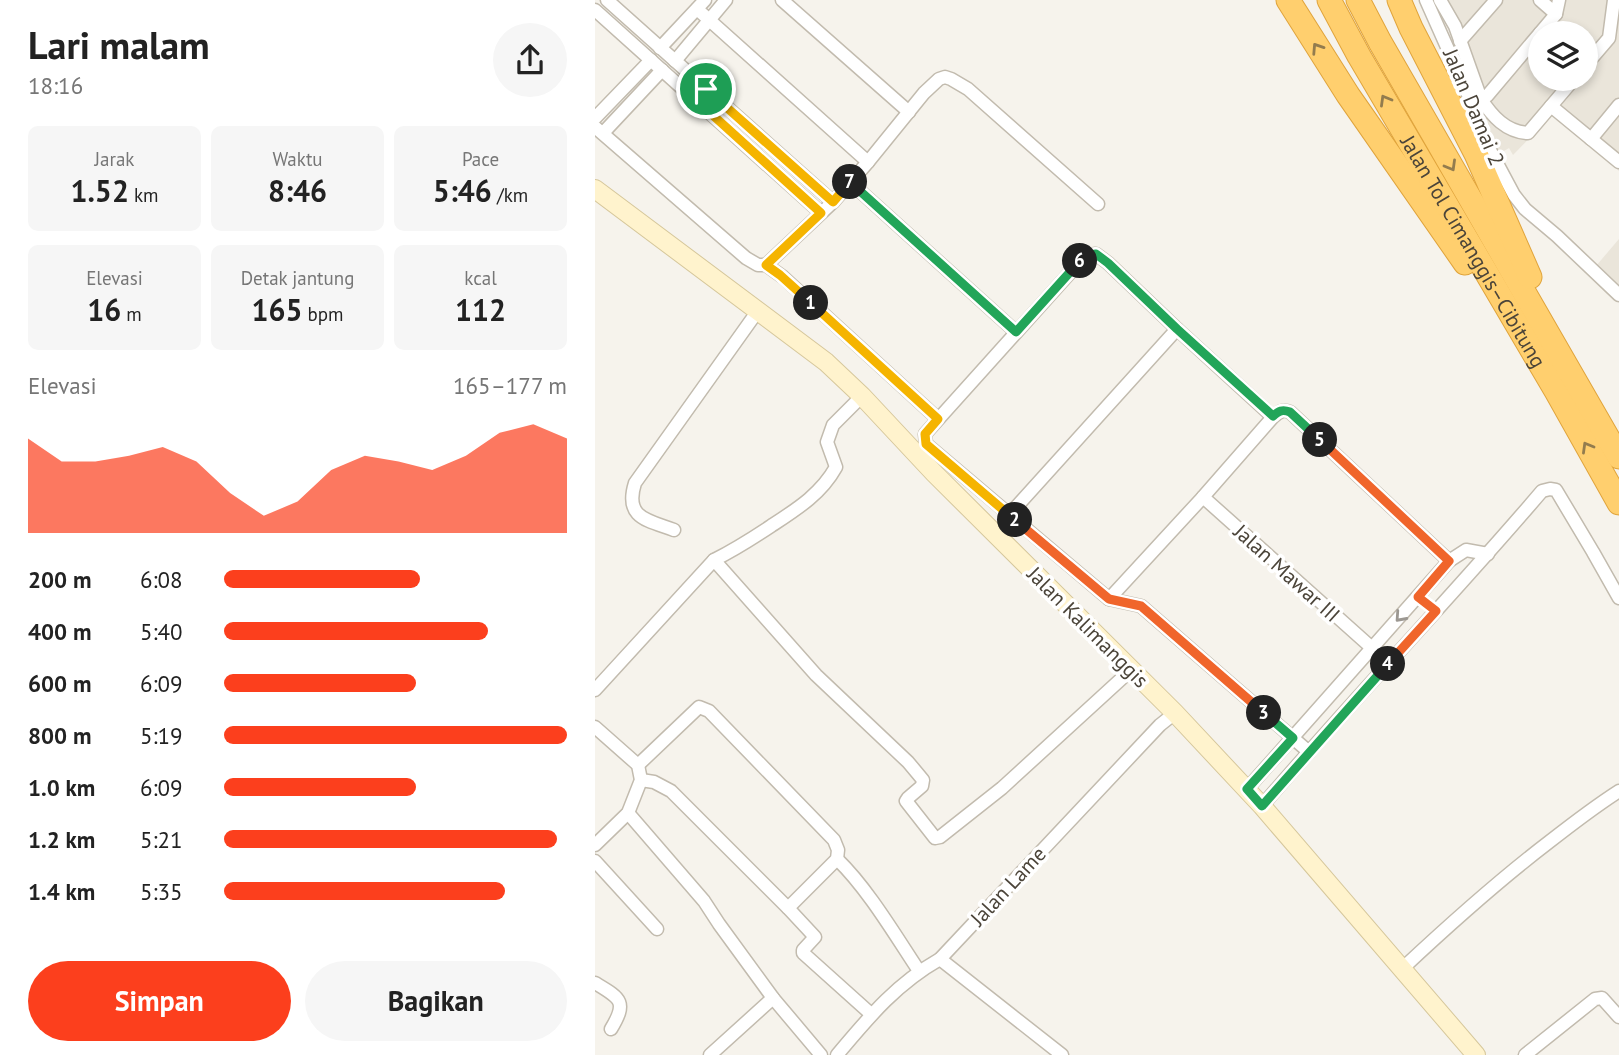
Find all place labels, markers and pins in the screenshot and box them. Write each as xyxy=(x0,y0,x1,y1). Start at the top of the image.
pin xyxy=(676,59,736,119)
pin: 7 xyxy=(833,164,867,200)
pin: 6 xyxy=(1063,244,1098,278)
pin: 1 xyxy=(793,286,829,320)
pin: 5 xyxy=(1303,422,1337,458)
pin: 2 xyxy=(997,503,1033,538)
pin: 4 xyxy=(1371,646,1405,682)
pin: 3 xyxy=(1247,696,1281,730)

